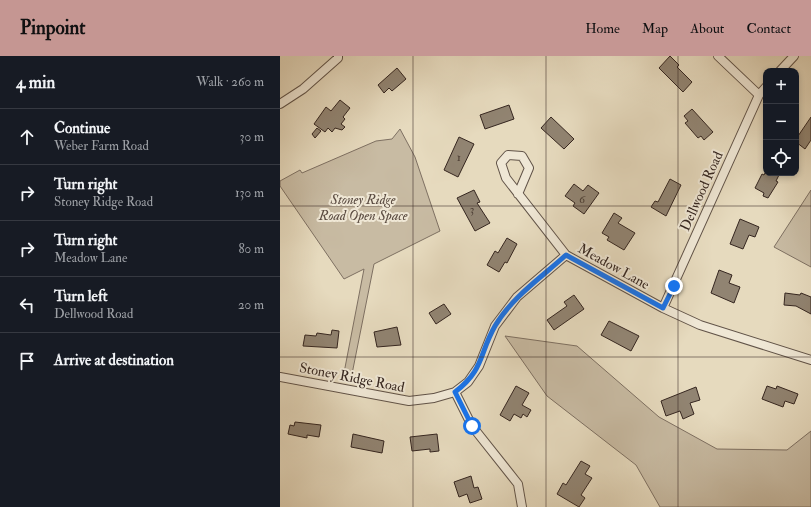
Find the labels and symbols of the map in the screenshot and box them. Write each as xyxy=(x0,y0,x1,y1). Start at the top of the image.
street label: Dellwood Road xyxy=(676,149,727,234)
house number: 1 xyxy=(457,150,461,165)
park label: Stoney Ridge Road Open Space xyxy=(318,191,408,224)
house number: 6 xyxy=(579,192,586,207)
house number: 3 xyxy=(470,202,474,217)
street label: Meadow Lane xyxy=(575,240,653,293)
route end xyxy=(665,277,683,295)
street label: Stoney Ridge Road xyxy=(298,359,406,397)
route start xyxy=(463,417,481,435)

